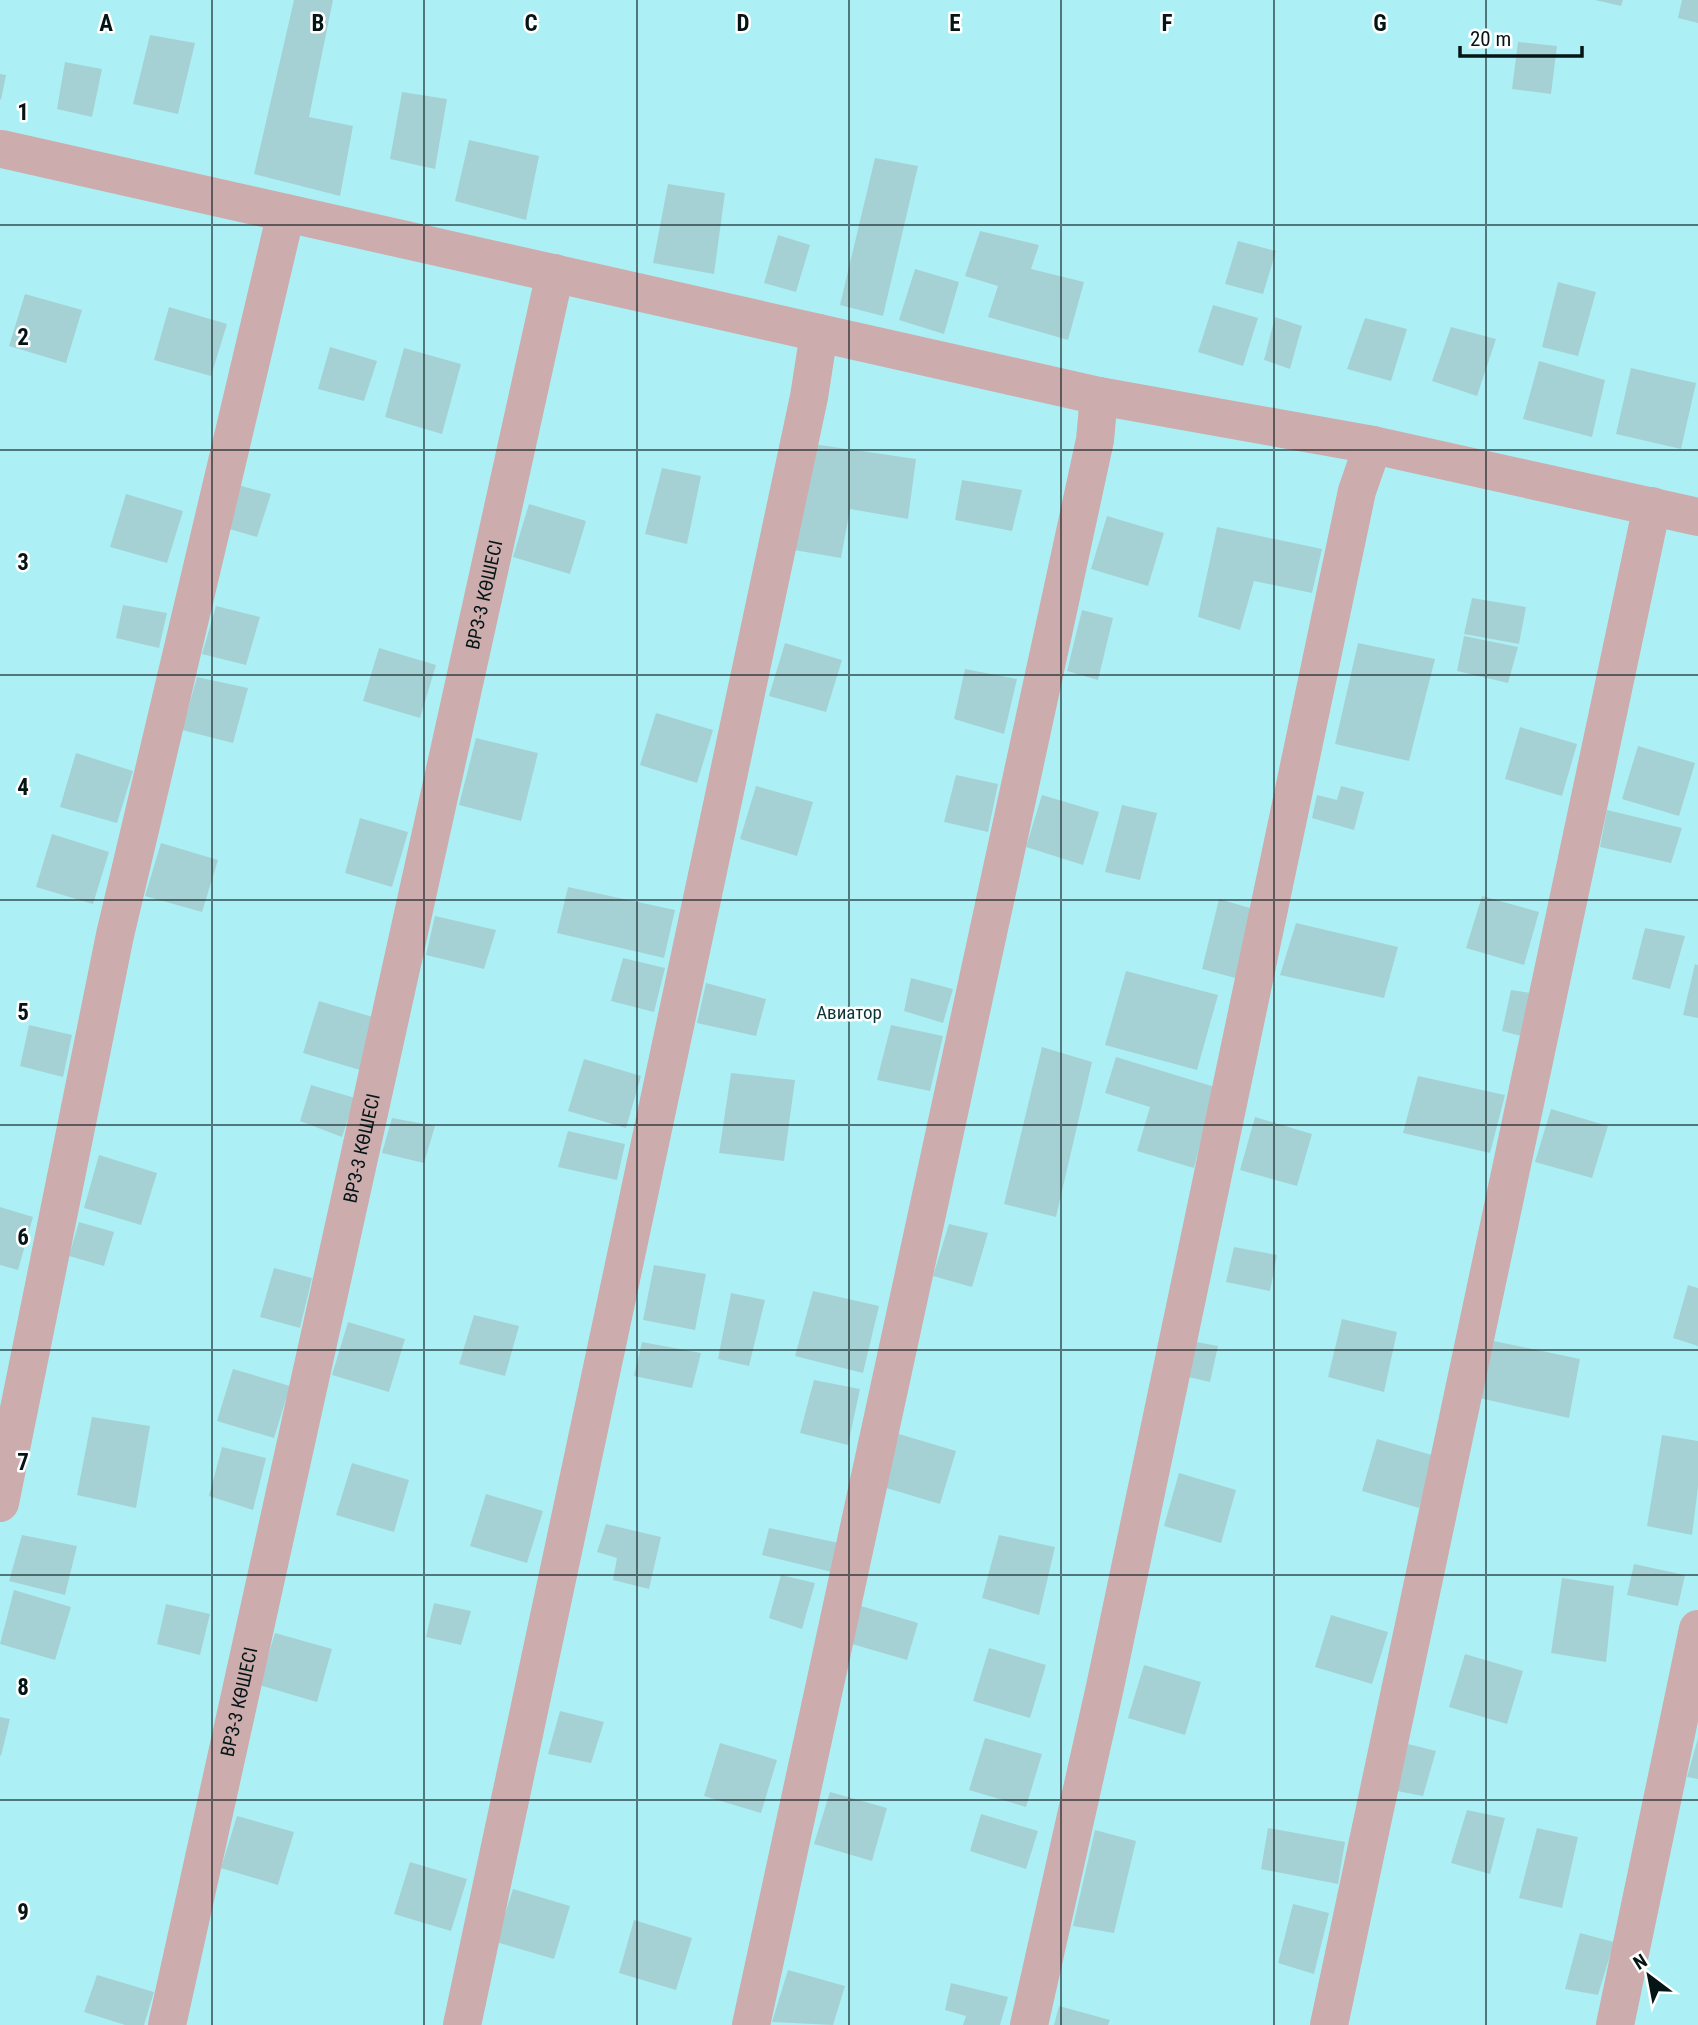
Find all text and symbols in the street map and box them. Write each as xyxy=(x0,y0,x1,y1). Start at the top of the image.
text: A xyxy=(99,10,113,37)
text: B xyxy=(312,10,324,37)
text: C xyxy=(524,10,538,37)
text: D xyxy=(737,10,750,37)
text: E xyxy=(949,10,961,37)
text: F xyxy=(1162,10,1173,37)
text: G xyxy=(1373,10,1387,37)
scale bar xyxy=(1460,14,1582,58)
text: 20 m xyxy=(1470,27,1511,51)
text: 1 xyxy=(17,99,29,126)
text: 2 xyxy=(17,324,29,351)
street label: ВРЗ-3 КӨШЕСІ xyxy=(461,538,508,652)
text: 3 xyxy=(17,549,29,576)
text: 4 xyxy=(17,774,29,801)
text: 5 xyxy=(17,999,29,1026)
park label: Авиатор xyxy=(816,1001,882,1024)
street label: ВРЗ-3 КӨШЕСІ xyxy=(338,1092,385,1205)
text: 6 xyxy=(17,1224,29,1251)
text: 7 xyxy=(17,1449,29,1476)
street label: ВРЗ-3 КӨШЕСІ xyxy=(216,1645,262,1759)
text: 8 xyxy=(17,1674,29,1701)
text: 9 xyxy=(17,1899,29,1926)
north arrow xyxy=(1614,1941,1684,2011)
text: N xyxy=(1629,1949,1651,1975)

